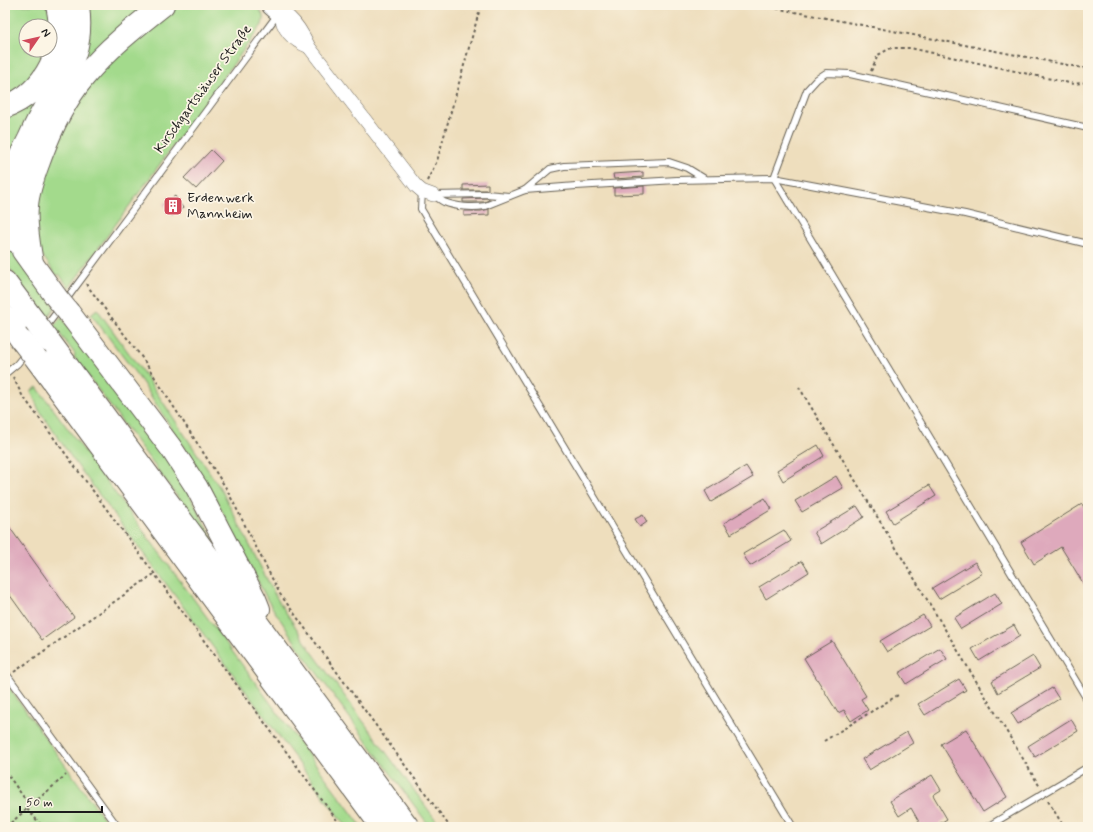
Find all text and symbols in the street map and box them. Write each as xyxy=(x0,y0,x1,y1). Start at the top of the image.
north arrow xyxy=(18,18,58,58)
street label: Kirschgartshäuser Straße xyxy=(150,21,256,157)
text: N xyxy=(38,26,53,40)
place label: Erdenwerk Mannheim xyxy=(187,189,254,223)
building icon: Erdenwerk Mannheim xyxy=(162,195,184,217)
scale bar xyxy=(20,788,102,814)
text: 50 m xyxy=(26,795,53,811)

